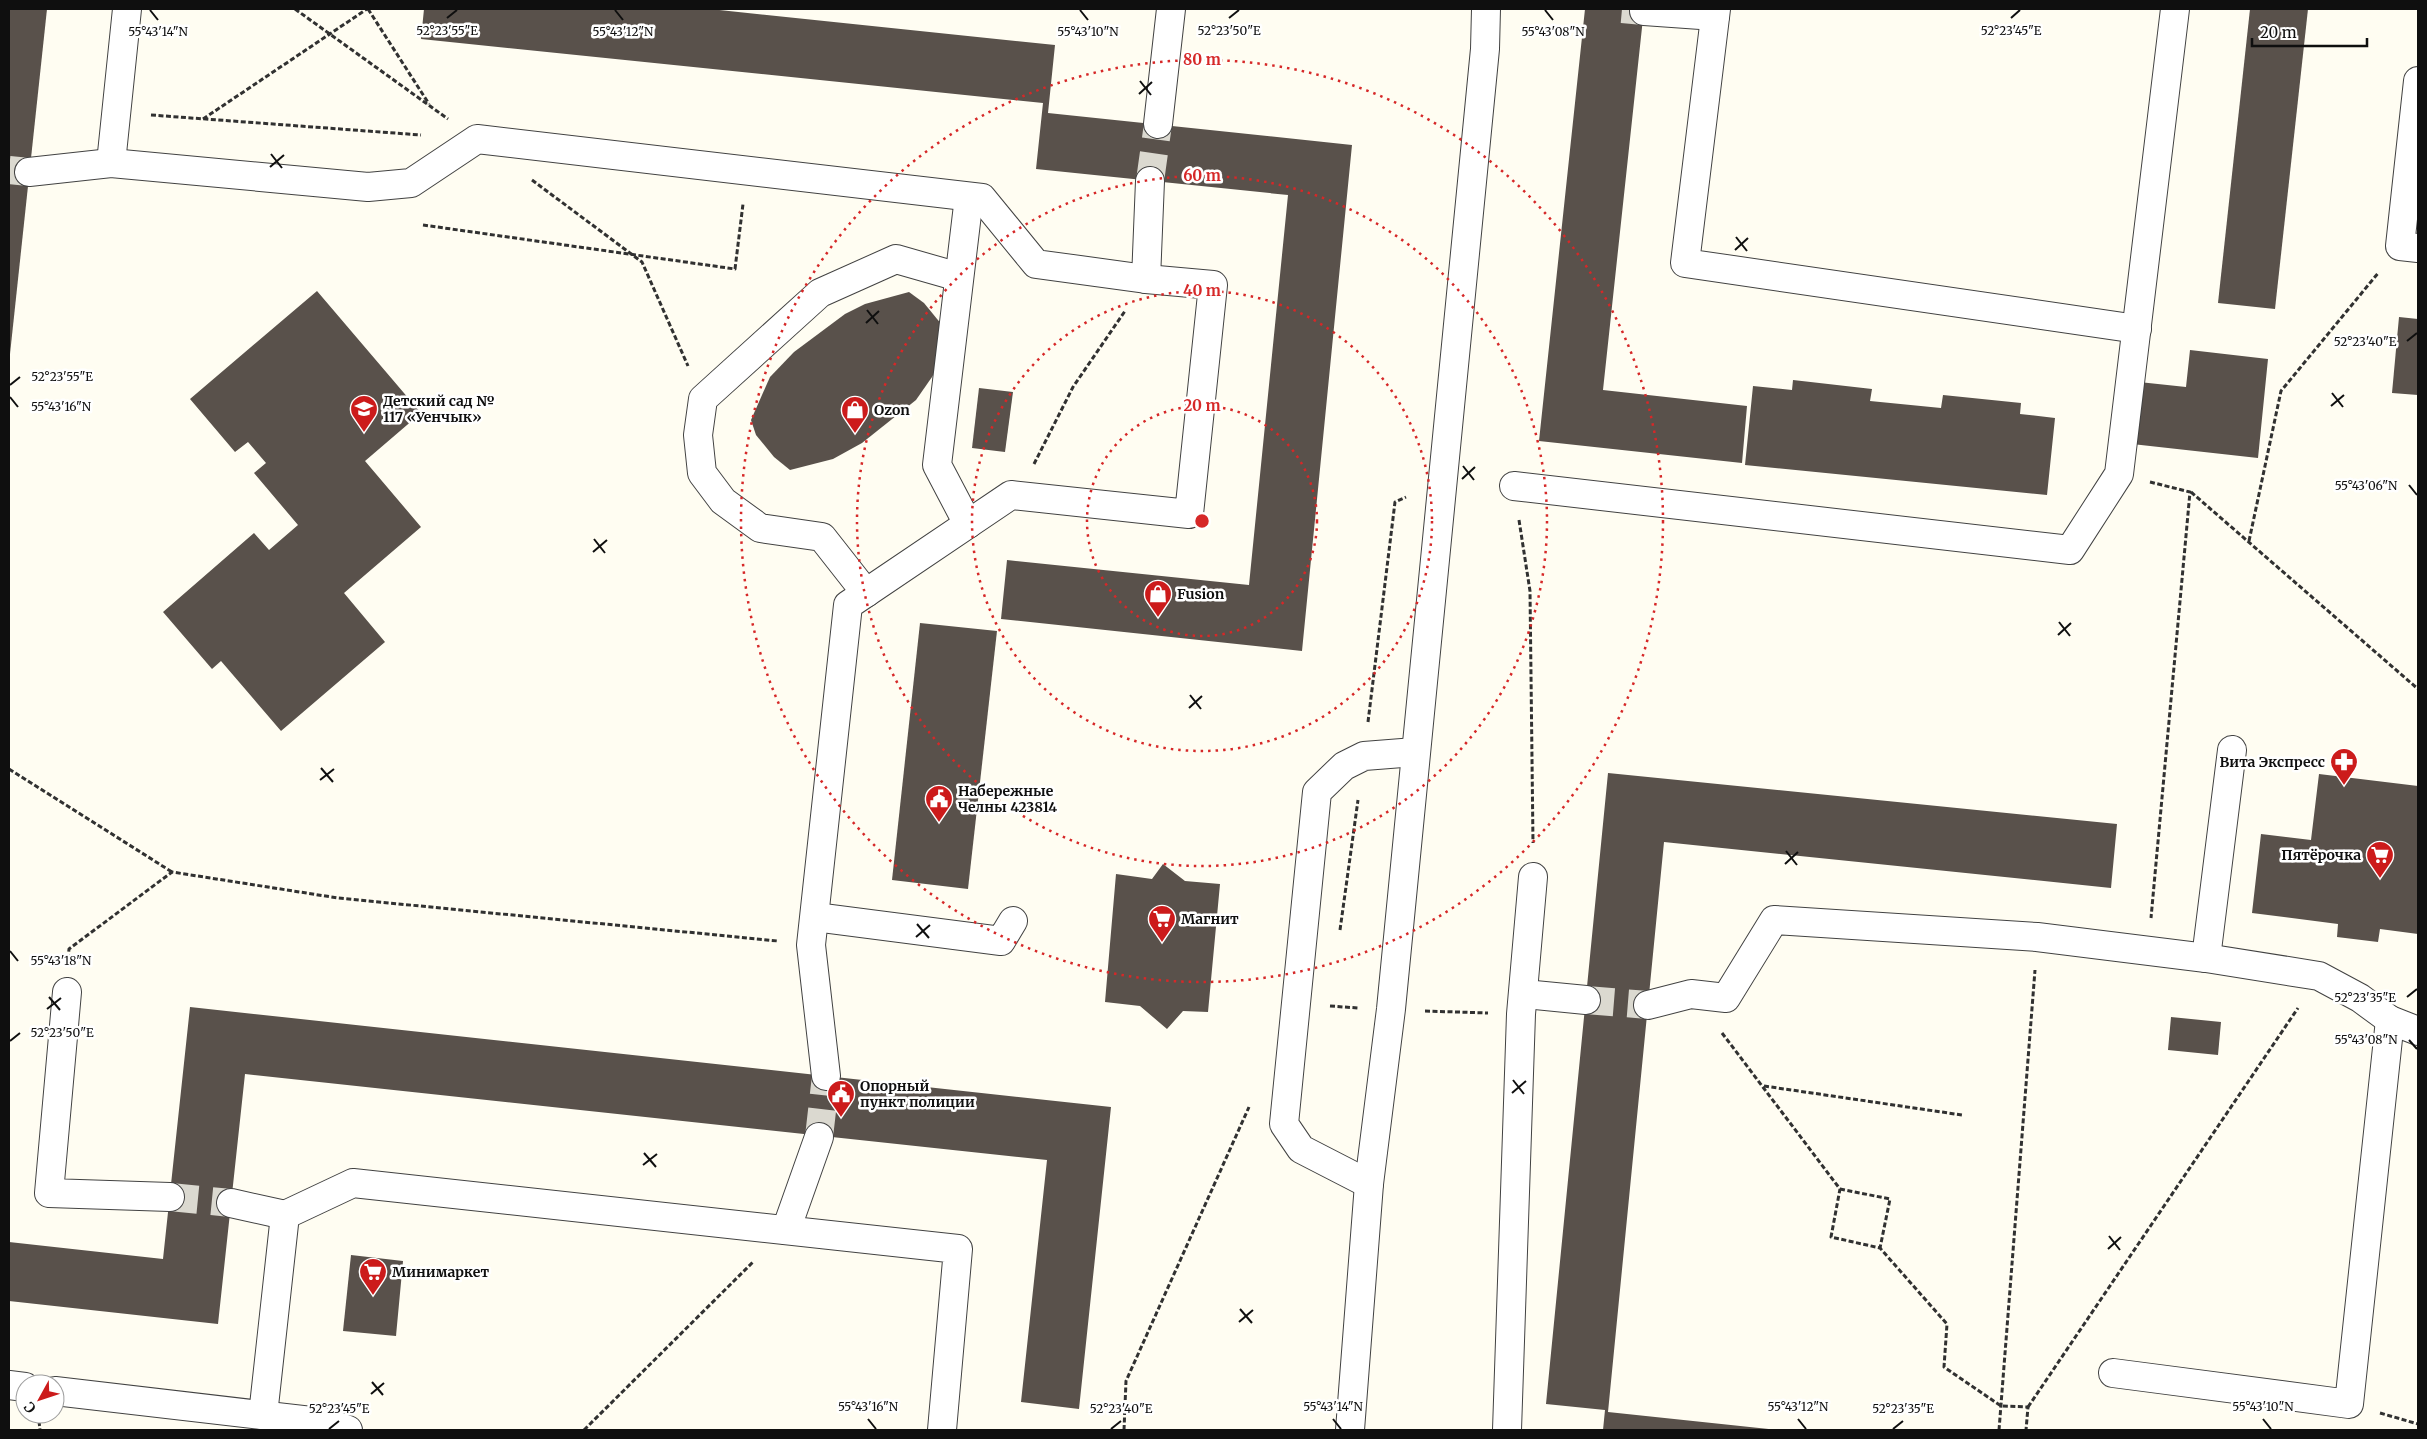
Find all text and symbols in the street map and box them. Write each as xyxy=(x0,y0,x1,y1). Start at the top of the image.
scale bar xyxy=(2252,15,2367,47)
text: 52°23'55"E xyxy=(416,23,478,38)
text: 52°23'50"E xyxy=(1197,23,1261,38)
text: 52°23'45"E xyxy=(1981,23,2042,38)
text: 20 m xyxy=(2260,23,2297,42)
text: 55°43'14"N xyxy=(128,24,189,39)
text: 55°43'12"N xyxy=(593,24,654,39)
text: 55°43'10"N xyxy=(1057,24,1119,39)
text: 55°43'08"N xyxy=(1521,24,1585,39)
text: 80 m xyxy=(1183,50,1221,69)
text: 60 m xyxy=(1183,166,1221,185)
text: 40 m xyxy=(1183,281,1221,300)
text: 52°23'40"E xyxy=(2334,334,2397,349)
text: 52°23'55"E xyxy=(31,369,93,384)
place label: Детский сад № 117 «Уенчык» xyxy=(383,392,495,426)
school or university icon: Детский сад № 117 «Уенчык» xyxy=(349,394,379,433)
shop icon: Ozon xyxy=(840,395,870,434)
text: 20 m xyxy=(1183,396,1221,415)
text: 55°43'16"N xyxy=(31,399,92,414)
place label: Ozon xyxy=(874,401,910,419)
text: 55°43'06"N xyxy=(2335,478,2398,493)
centre of rings xyxy=(1193,512,1211,530)
shop icon: Fusion xyxy=(1143,579,1173,618)
place label: Fusion xyxy=(1177,585,1225,603)
pharmacy icon: Вита Экспресс xyxy=(2329,747,2359,786)
place label: Вита Экспресс xyxy=(2220,753,2325,771)
place label: Набережные Челны 423814 xyxy=(958,782,1057,816)
public building icon: Набережные Челны 423814 xyxy=(924,784,954,823)
supermarket icon: Пятёрочка xyxy=(2365,840,2395,879)
place label: Пятёрочка xyxy=(2281,846,2361,864)
supermarket icon: Магнит xyxy=(1147,904,1177,943)
place label: Магнит xyxy=(1181,910,1239,928)
text: 55°43'18"N xyxy=(31,953,92,968)
text: 52°23'35"E xyxy=(2334,990,2396,1005)
text: 52°23'50"E xyxy=(30,1025,94,1040)
text: 55°43'08"N xyxy=(2334,1032,2398,1047)
place label: Опорный пункт полиции xyxy=(860,1077,975,1111)
public building icon: Опорный пункт полиции xyxy=(826,1079,856,1118)
supermarket icon: Минимаркет xyxy=(358,1257,388,1296)
place label: Минимаркет xyxy=(392,1263,490,1281)
north arrow xyxy=(15,1374,65,1424)
text: С xyxy=(20,1398,40,1417)
text: 55°43'16"N xyxy=(838,1399,899,1414)
text: 55°43'14"N xyxy=(1303,1399,1364,1414)
text: 55°43'12"N xyxy=(1768,1399,1829,1414)
text: 55°43'10"N xyxy=(2232,1399,2294,1414)
text: 52°23'45"E xyxy=(309,1401,370,1416)
text: 52°23'40"E xyxy=(1090,1401,1153,1416)
text: 52°23'35"E xyxy=(1872,1401,1934,1416)

